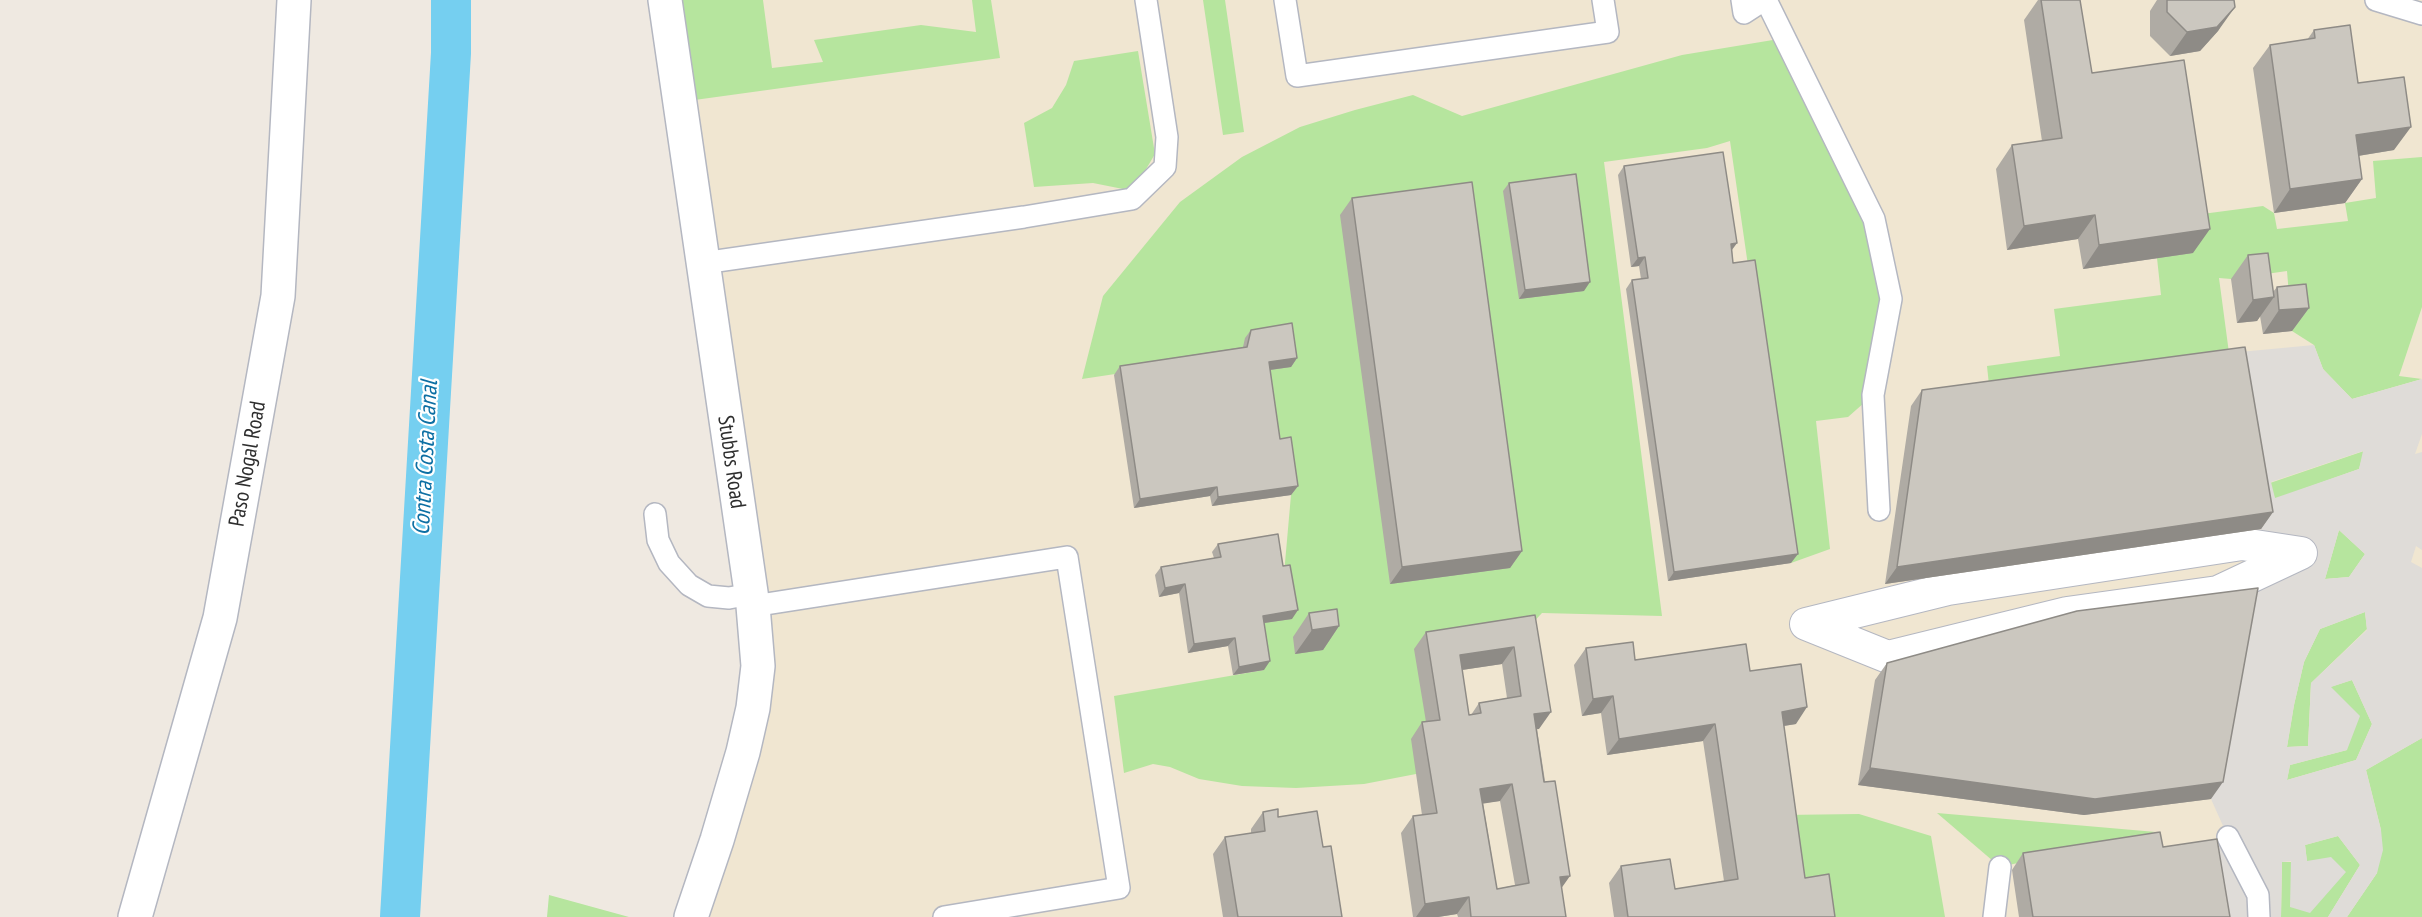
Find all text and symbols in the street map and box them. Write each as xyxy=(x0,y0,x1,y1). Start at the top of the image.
water label: Contra Costa Canal xyxy=(408,380,444,536)
street label: Paso Nogal Road xyxy=(224,399,272,529)
street label: Stubbs Road xyxy=(711,414,751,510)

